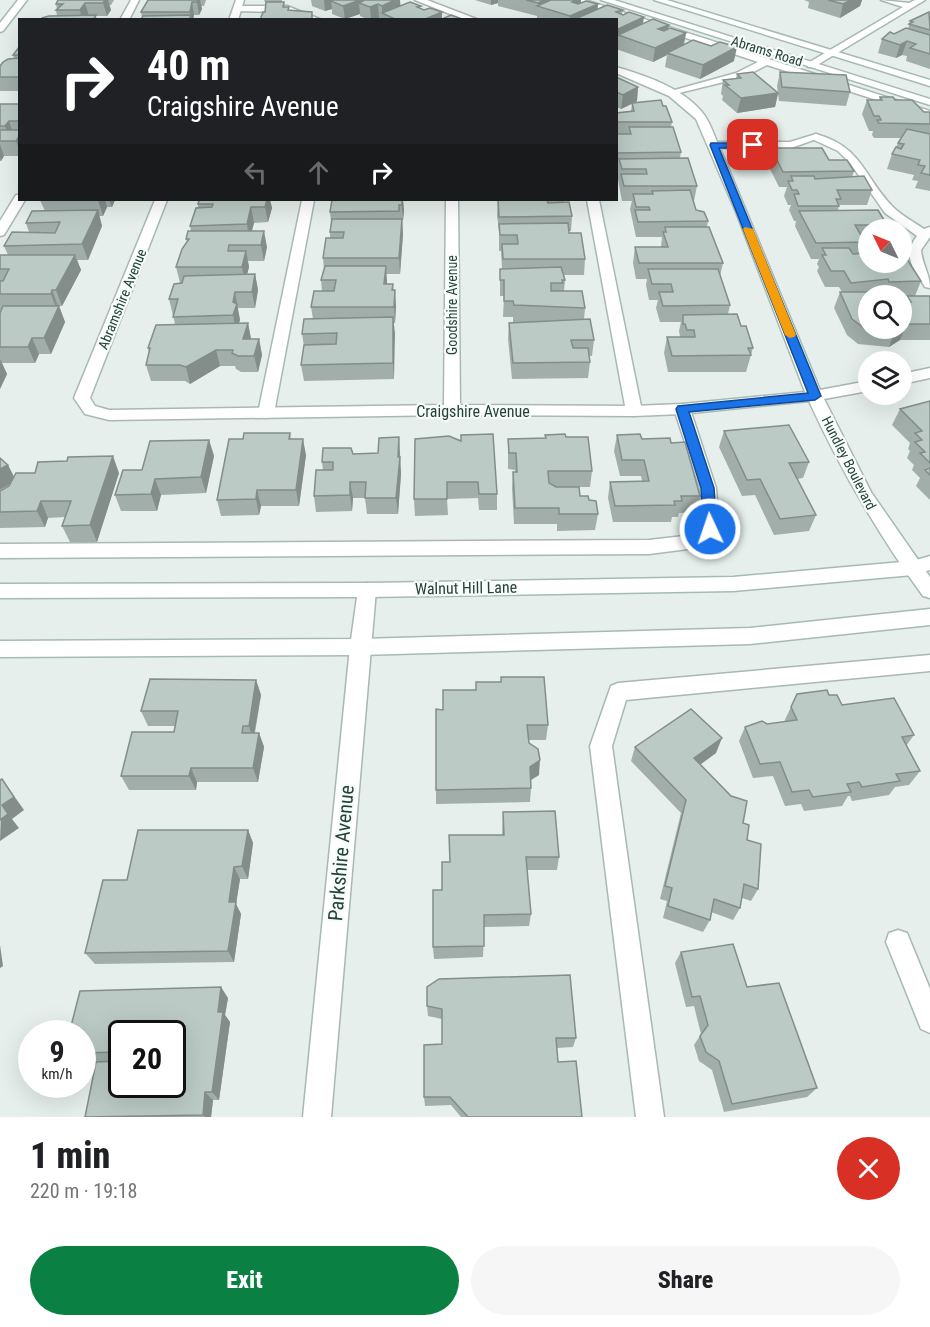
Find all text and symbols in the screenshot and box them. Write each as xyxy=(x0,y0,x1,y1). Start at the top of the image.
street label: Abrams Road xyxy=(729,33,805,69)
text: 40 m xyxy=(147,41,230,90)
icon: right xyxy=(48,42,126,120)
text: Craigshire Avenue xyxy=(147,91,339,123)
pin xyxy=(727,119,778,170)
icon: arrive xyxy=(736,128,769,161)
icon: left xyxy=(239,156,272,189)
icon: ahead xyxy=(302,156,335,189)
icon: right xyxy=(365,156,398,189)
north arrow xyxy=(858,219,912,273)
map controls xyxy=(858,219,912,405)
street label: Abramshire Avenue xyxy=(95,246,150,352)
street label: Goodshire Avenue xyxy=(444,255,460,355)
button: search xyxy=(858,285,912,339)
button: layers xyxy=(858,351,912,405)
street label: Craigshire Avenue xyxy=(416,402,530,421)
street label: Hundley Boulevard xyxy=(819,414,879,512)
position arrow xyxy=(678,497,742,561)
street label: Walnut Hill Lane xyxy=(415,578,517,598)
street label: Parkshire Avenue xyxy=(323,784,359,922)
speed limit sign: 20 xyxy=(108,1020,186,1098)
text: 9 xyxy=(49,1034,65,1069)
text: km/h xyxy=(42,1065,72,1083)
text: 1 min xyxy=(30,1135,110,1177)
button: close xyxy=(837,1137,900,1200)
text: 220 m · 19:18 xyxy=(30,1179,137,1203)
button: Exit xyxy=(30,1246,459,1315)
button: Share xyxy=(471,1246,900,1315)

